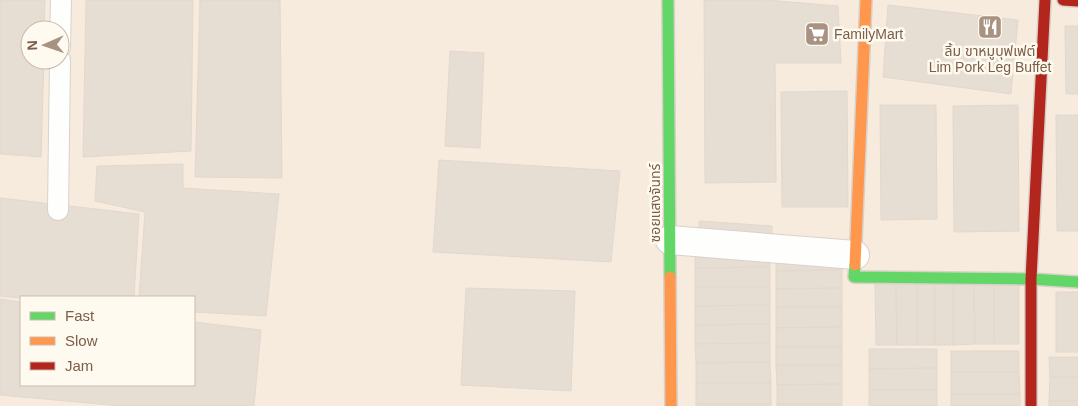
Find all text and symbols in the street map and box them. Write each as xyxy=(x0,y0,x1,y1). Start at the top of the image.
restaurant icon: ลิ้ม ขาหมูบุฟเฟต์ Lim Pork Leg Buffet xyxy=(977,14,1003,40)
north arrow xyxy=(20,20,70,70)
supermarket icon: FamilyMart xyxy=(804,21,830,47)
place label: FamilyMart xyxy=(834,26,903,42)
text: N xyxy=(24,40,40,51)
place label: ลิ้ม ขาหมูบุฟเฟต์ Lim Pork Leg Buffet xyxy=(929,42,1051,75)
street label: ซอยแสงจันทร์ xyxy=(647,163,663,242)
legend xyxy=(20,296,195,386)
text: Fast xyxy=(65,307,95,324)
text: Slow xyxy=(65,332,98,349)
text: Jam xyxy=(65,357,93,374)

